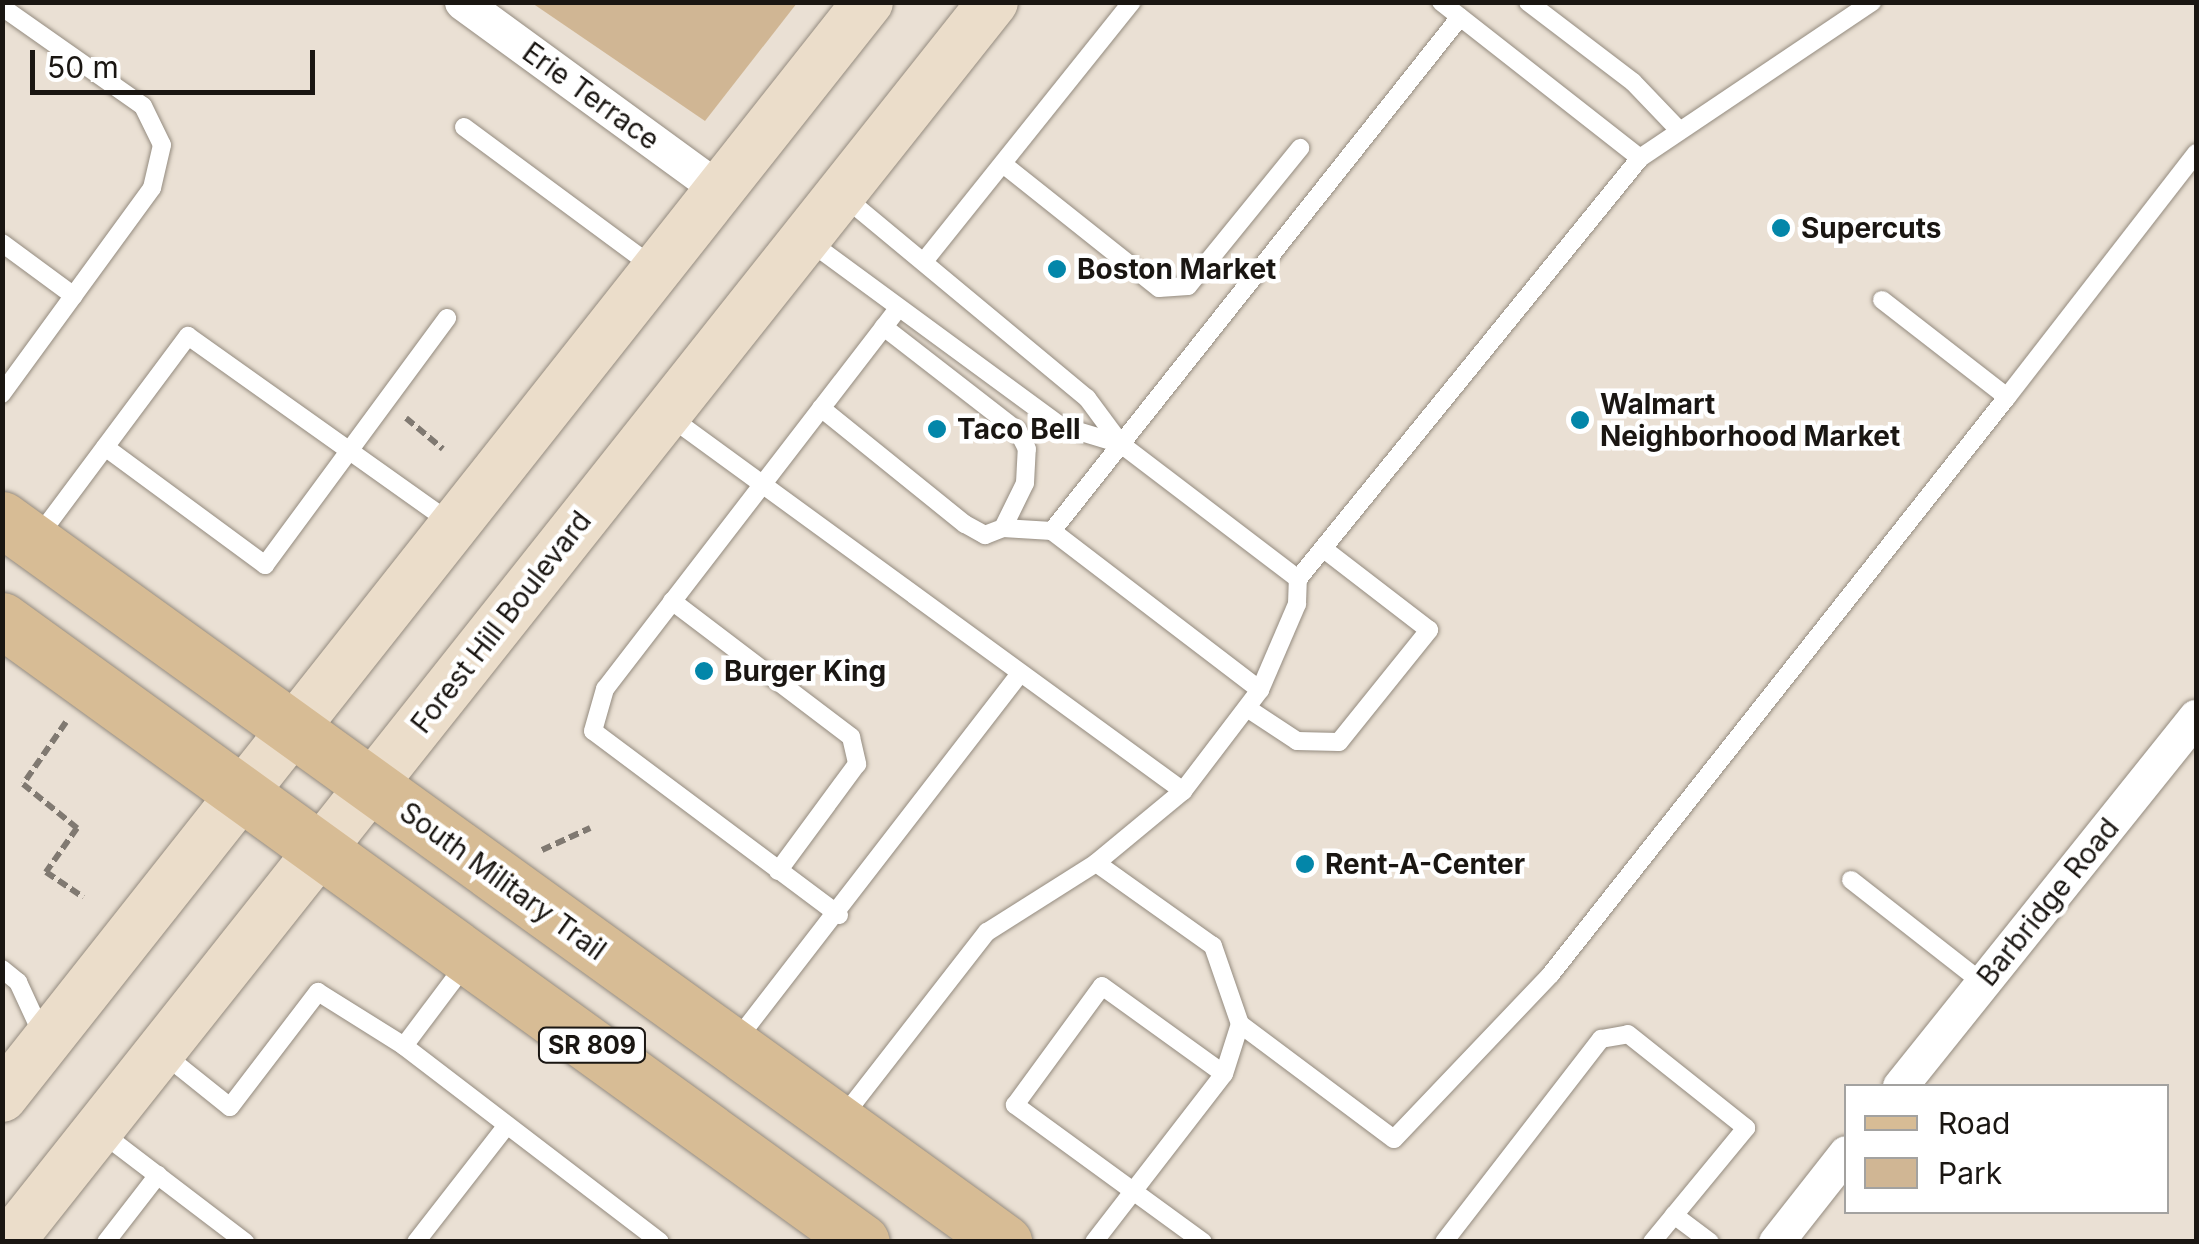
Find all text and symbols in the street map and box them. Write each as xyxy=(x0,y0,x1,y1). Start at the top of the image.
scale bar xyxy=(35,30,320,92)
street label: Erie Terrace xyxy=(516,35,666,157)
text: 50 m xyxy=(47,49,119,85)
place label: Supercuts xyxy=(1801,211,1941,245)
marker: Supercuts xyxy=(1770,217,1792,239)
place label: Boston Market xyxy=(1077,252,1276,286)
marker: Boston Market xyxy=(1046,258,1068,280)
place label: Walmart Neighborhood Market xyxy=(1600,387,1900,453)
marker: Walmart Neighborhood Market xyxy=(1569,409,1591,431)
place label: Taco Bell xyxy=(957,412,1081,446)
marker: Taco Bell xyxy=(926,418,948,440)
street label: Forest Hill Boulevard xyxy=(404,504,598,740)
place label: Burger King xyxy=(724,654,886,688)
marker: Burger King xyxy=(693,660,715,682)
street label: South Military Trail xyxy=(393,795,613,967)
street label: Barbridge Road xyxy=(1970,811,2126,993)
place label: Rent-A-Center xyxy=(1325,847,1525,881)
marker: Rent-A-Center xyxy=(1294,853,1316,875)
road number: SR 809 xyxy=(537,1025,647,1065)
legend xyxy=(1844,1084,2169,1214)
text: Road xyxy=(1938,1105,2010,1141)
text: Park xyxy=(1938,1155,2002,1191)

